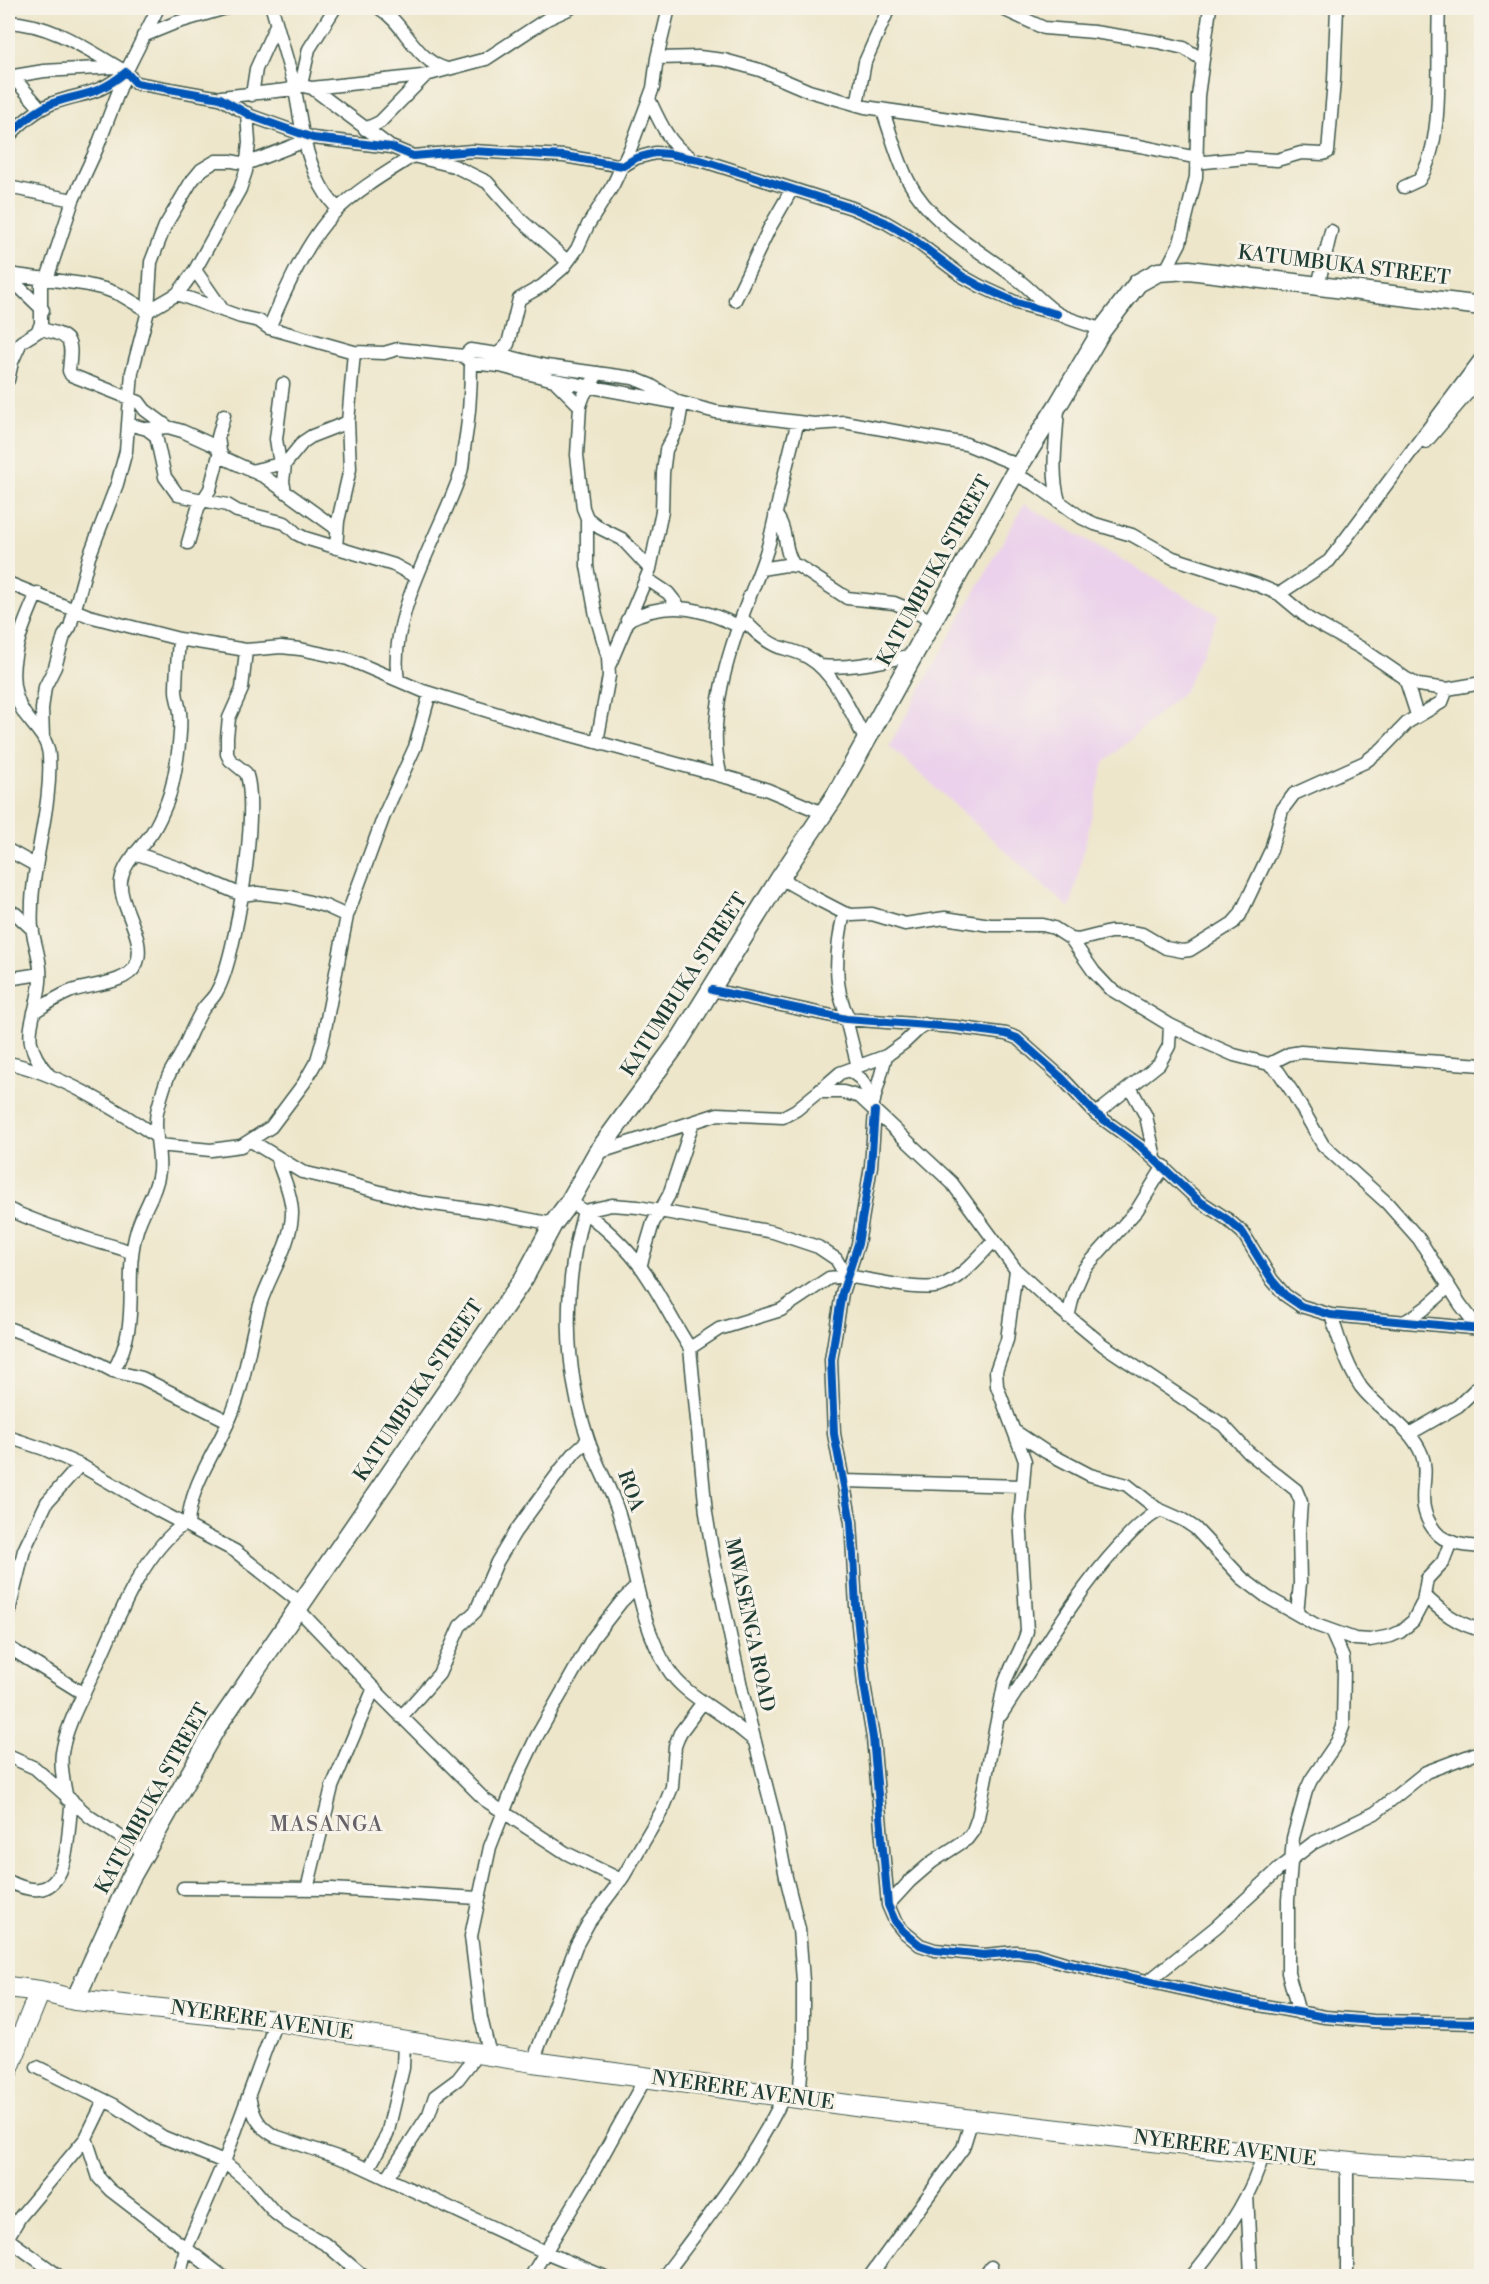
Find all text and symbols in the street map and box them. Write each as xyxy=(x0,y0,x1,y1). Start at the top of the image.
street label: KATUMBUKA STREET xyxy=(1236,241,1452,291)
street label: KATUMBUKA STREET xyxy=(872,471,998,671)
street label: KATUMBUKA STREET xyxy=(616,888,754,1082)
street label: KATUMBUKA STREET xyxy=(349,1295,489,1487)
street label: ROA xyxy=(611,1467,649,1516)
street label: MWASENGA ROAD xyxy=(718,1536,780,1714)
street label: KATUMBUKA STREET xyxy=(90,1699,216,1899)
district label: MASANGA xyxy=(270,1812,384,1838)
street label: NYERERE AVENUE xyxy=(169,1996,355,2046)
street label: NYERERE AVENUE xyxy=(650,2066,836,2116)
street label: NYERERE AVENUE xyxy=(1132,2125,1318,2173)

